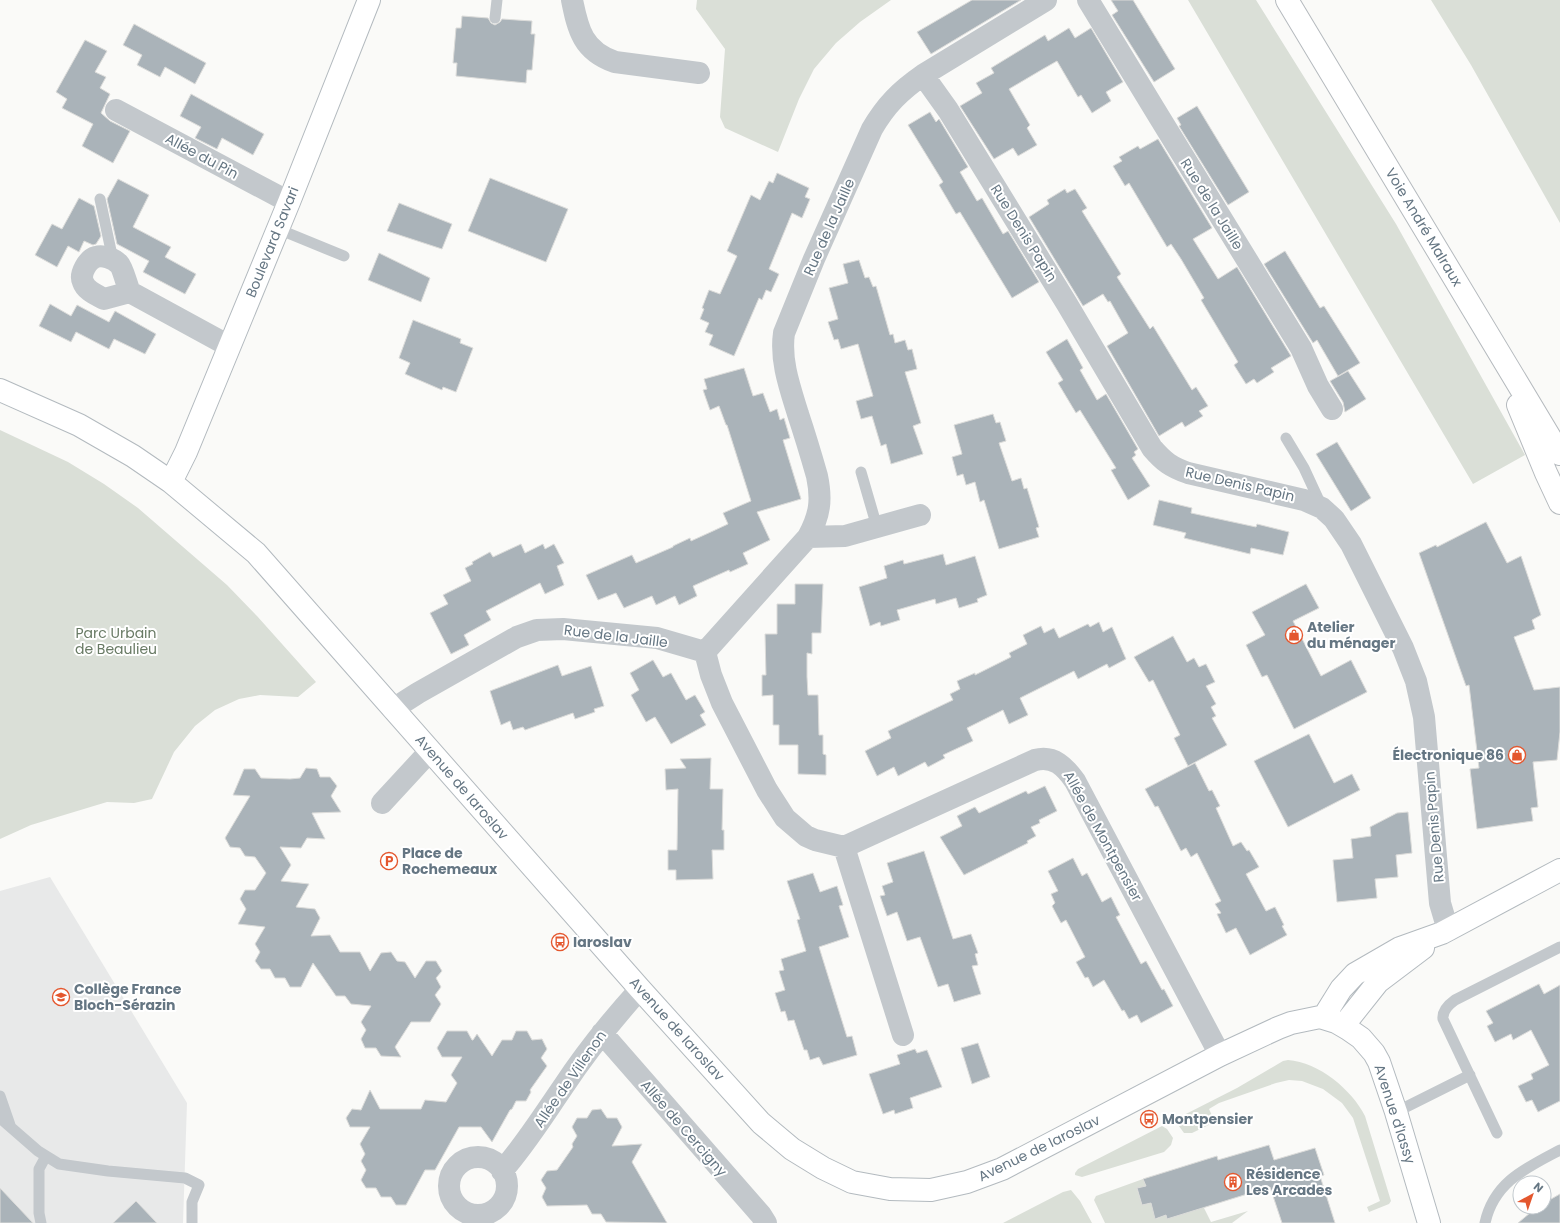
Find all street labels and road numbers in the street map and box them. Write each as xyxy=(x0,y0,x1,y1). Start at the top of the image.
street label: Allée du Pin xyxy=(162,128,242,184)
street label: Rue de la Jaille xyxy=(1176,154,1248,254)
street label: Voie André Malraux xyxy=(1381,164,1468,290)
street label: Rue de la Jaille xyxy=(799,175,859,279)
street label: Rue Denis Papin xyxy=(986,180,1062,286)
street label: Boulevard Savari xyxy=(241,184,303,300)
street label: Rue Denis Papin xyxy=(1183,462,1297,506)
street label: Rue de la Jaille xyxy=(563,620,669,652)
street label: Avenue de Iaroslav xyxy=(411,730,513,844)
street label: Allée de Montpensier xyxy=(1059,767,1147,905)
street label: Rue Denis Papin xyxy=(1419,771,1449,883)
street label: Avenue de Iaroslav xyxy=(625,973,729,1085)
street label: Allée de Villenon xyxy=(529,1026,611,1132)
street label: Avenue d'Iassy xyxy=(1370,1062,1421,1166)
street label: Allée de Cercigny xyxy=(636,1075,732,1181)
street label: Avenue de Iaroslav xyxy=(975,1110,1103,1186)

